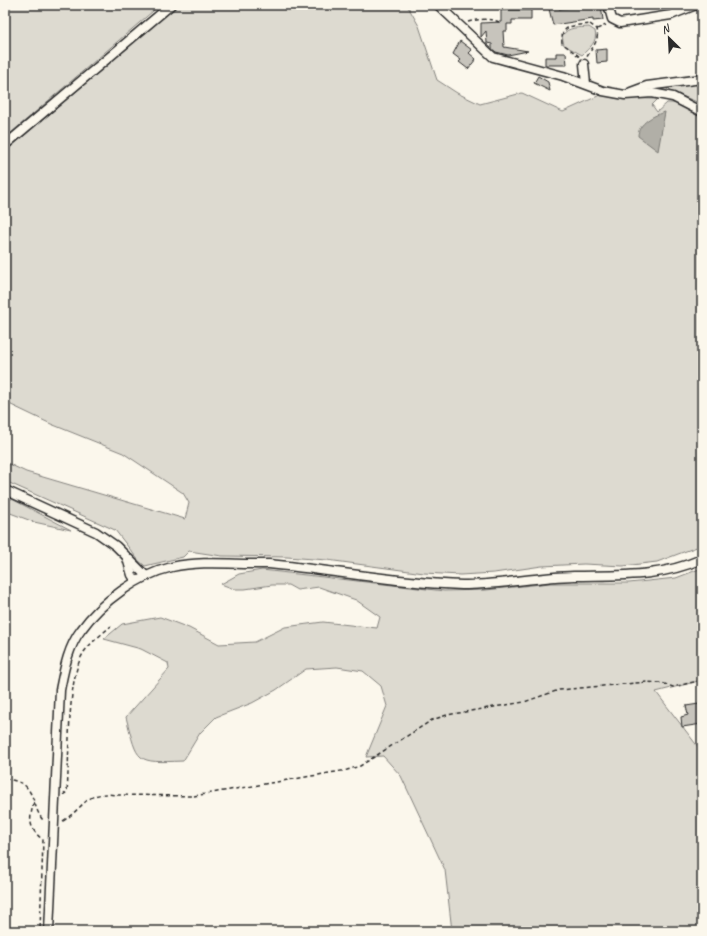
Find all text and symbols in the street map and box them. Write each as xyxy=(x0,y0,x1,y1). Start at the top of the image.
north arrow xyxy=(649,18,689,58)
text: N xyxy=(659,20,673,37)

